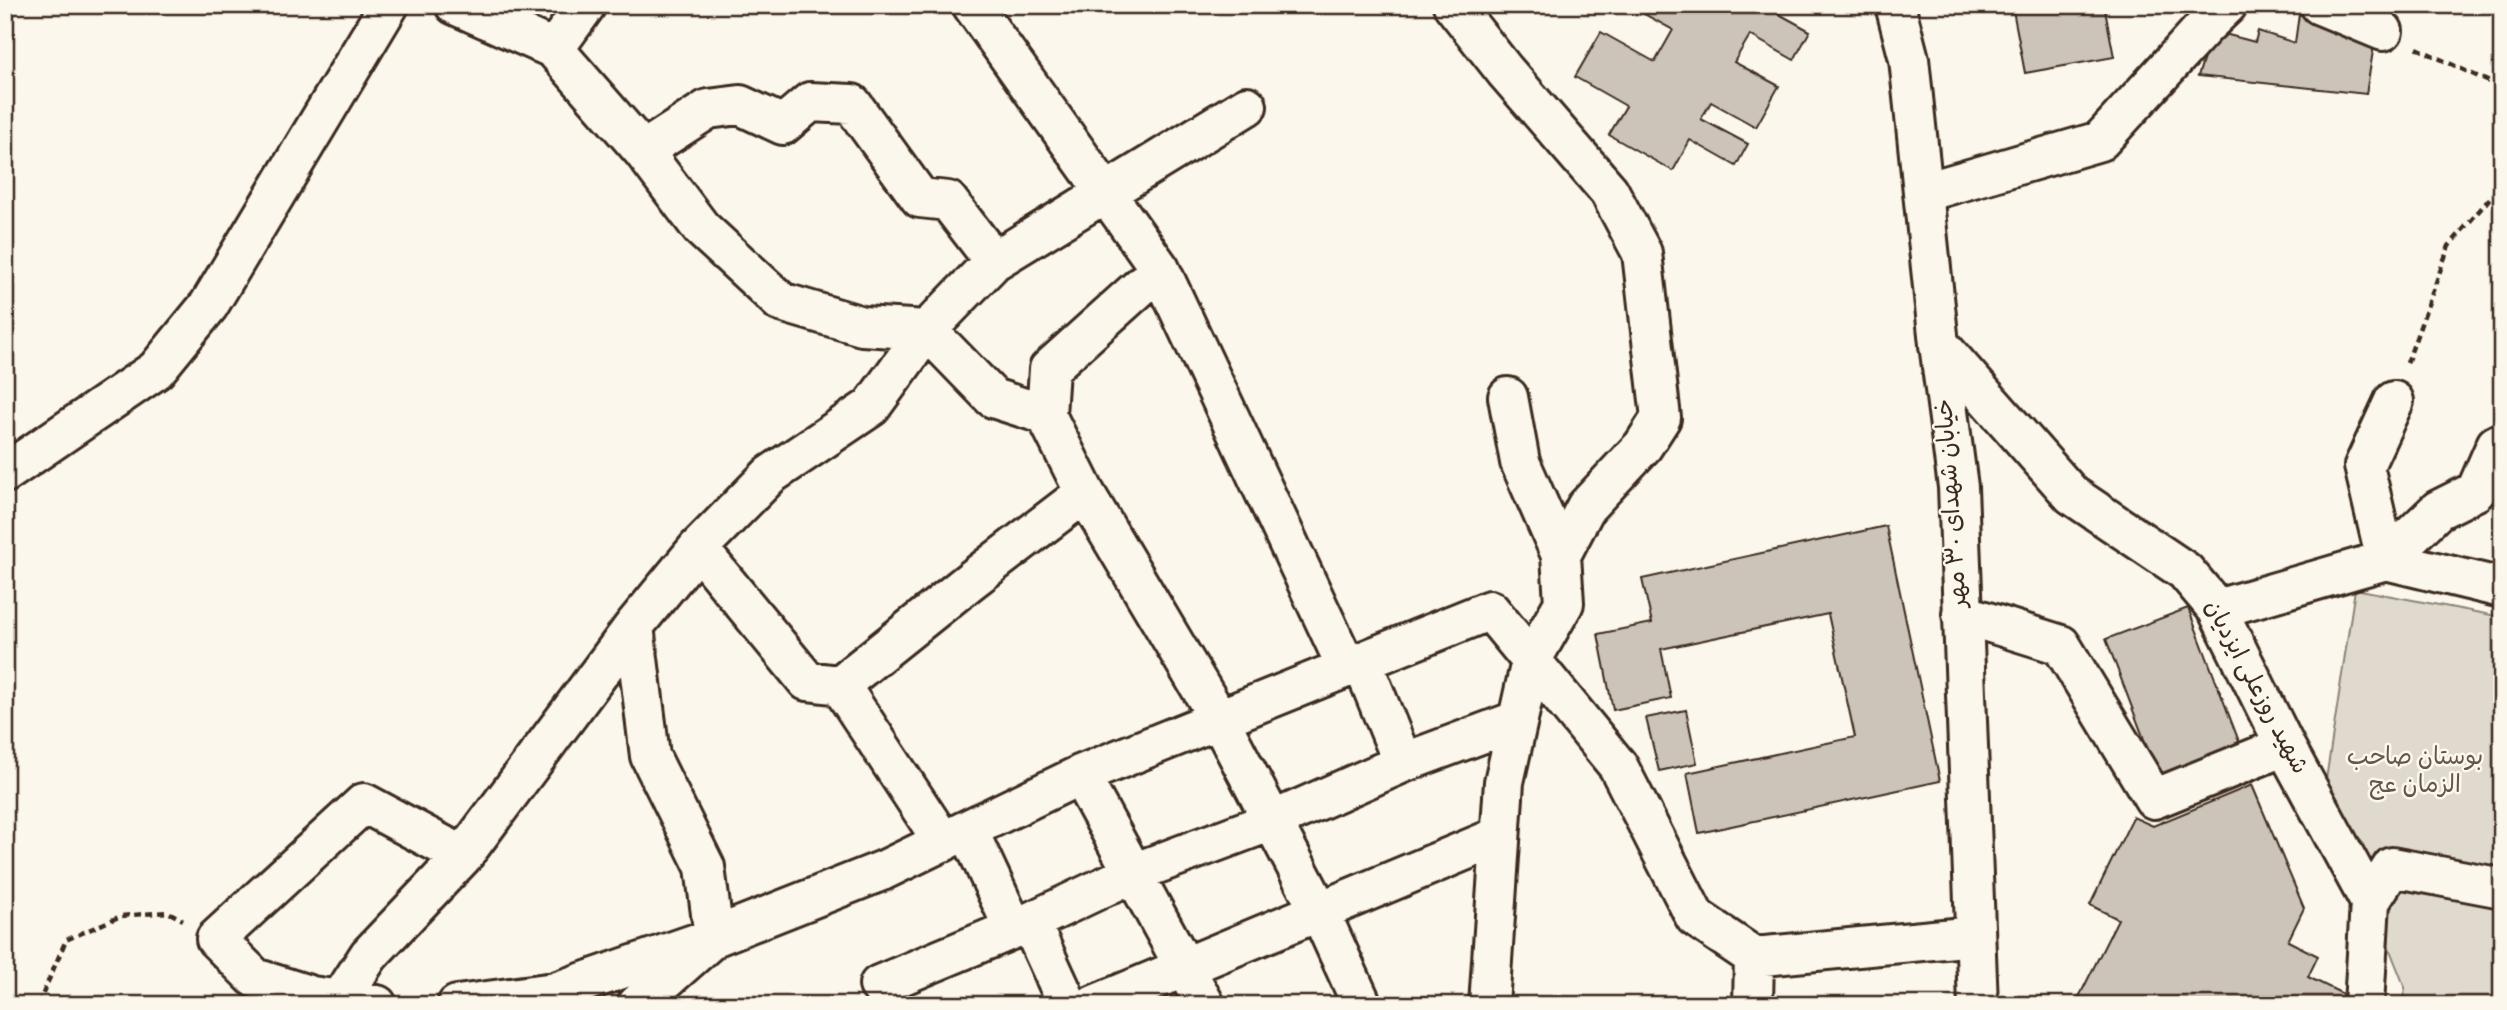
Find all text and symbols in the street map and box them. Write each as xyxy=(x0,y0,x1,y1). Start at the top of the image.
street label: خیابان شهدای ۳۰ مهر xyxy=(1932,398,1976,610)
street label: شهید روزعلی ایزدیان xyxy=(2196,596,2312,780)
park label: بوستان صاحب الزمان عج xyxy=(2347,745,2483,802)

